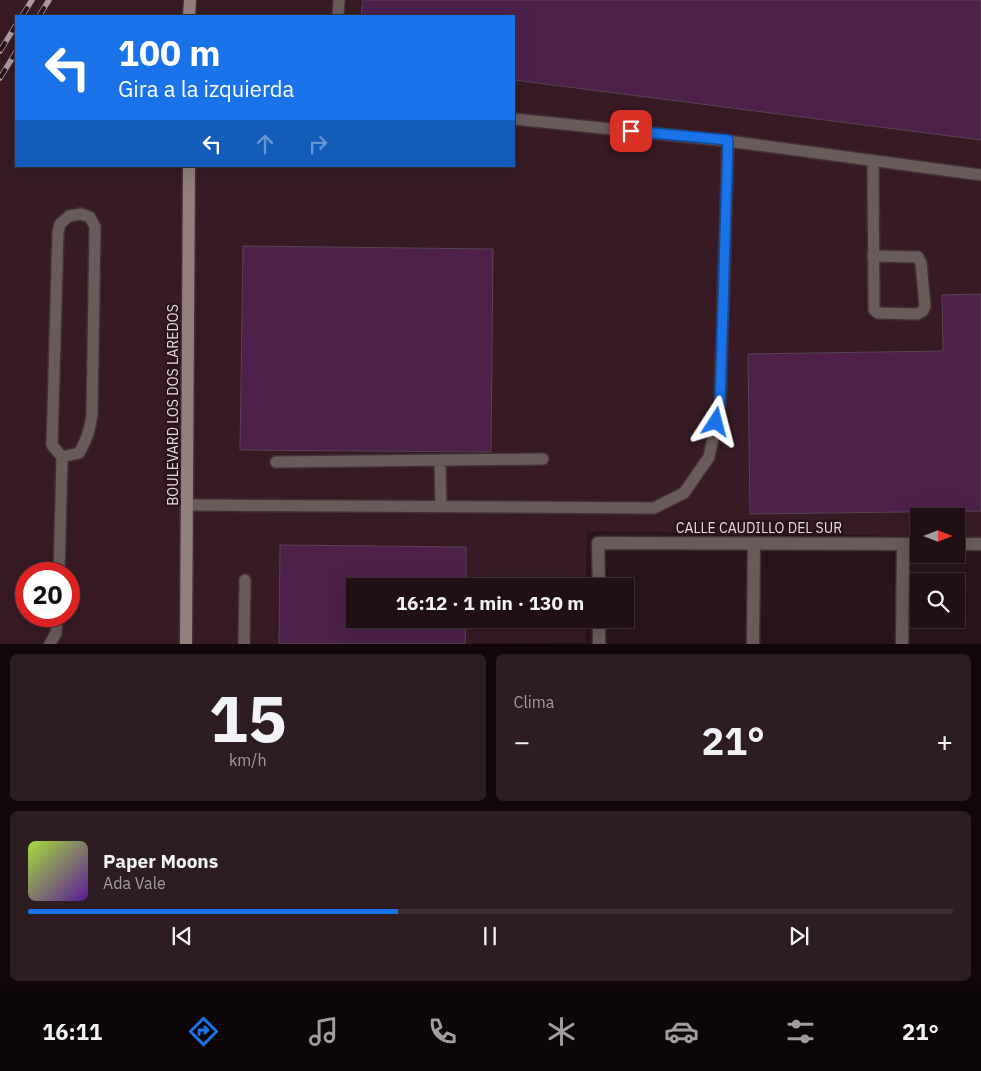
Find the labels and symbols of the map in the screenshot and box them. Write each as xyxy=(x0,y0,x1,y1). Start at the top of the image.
pin xyxy=(610,110,652,152)
street label: BOULEVARD LOS DOS LAREDOS xyxy=(164,304,182,506)
position arrow xyxy=(689,395,741,447)
north arrow xyxy=(910,508,965,562)
street label: CALLE CAUDILLO DEL SUR xyxy=(676,519,842,537)
speed limit sign: 20 xyxy=(15,562,80,627)

